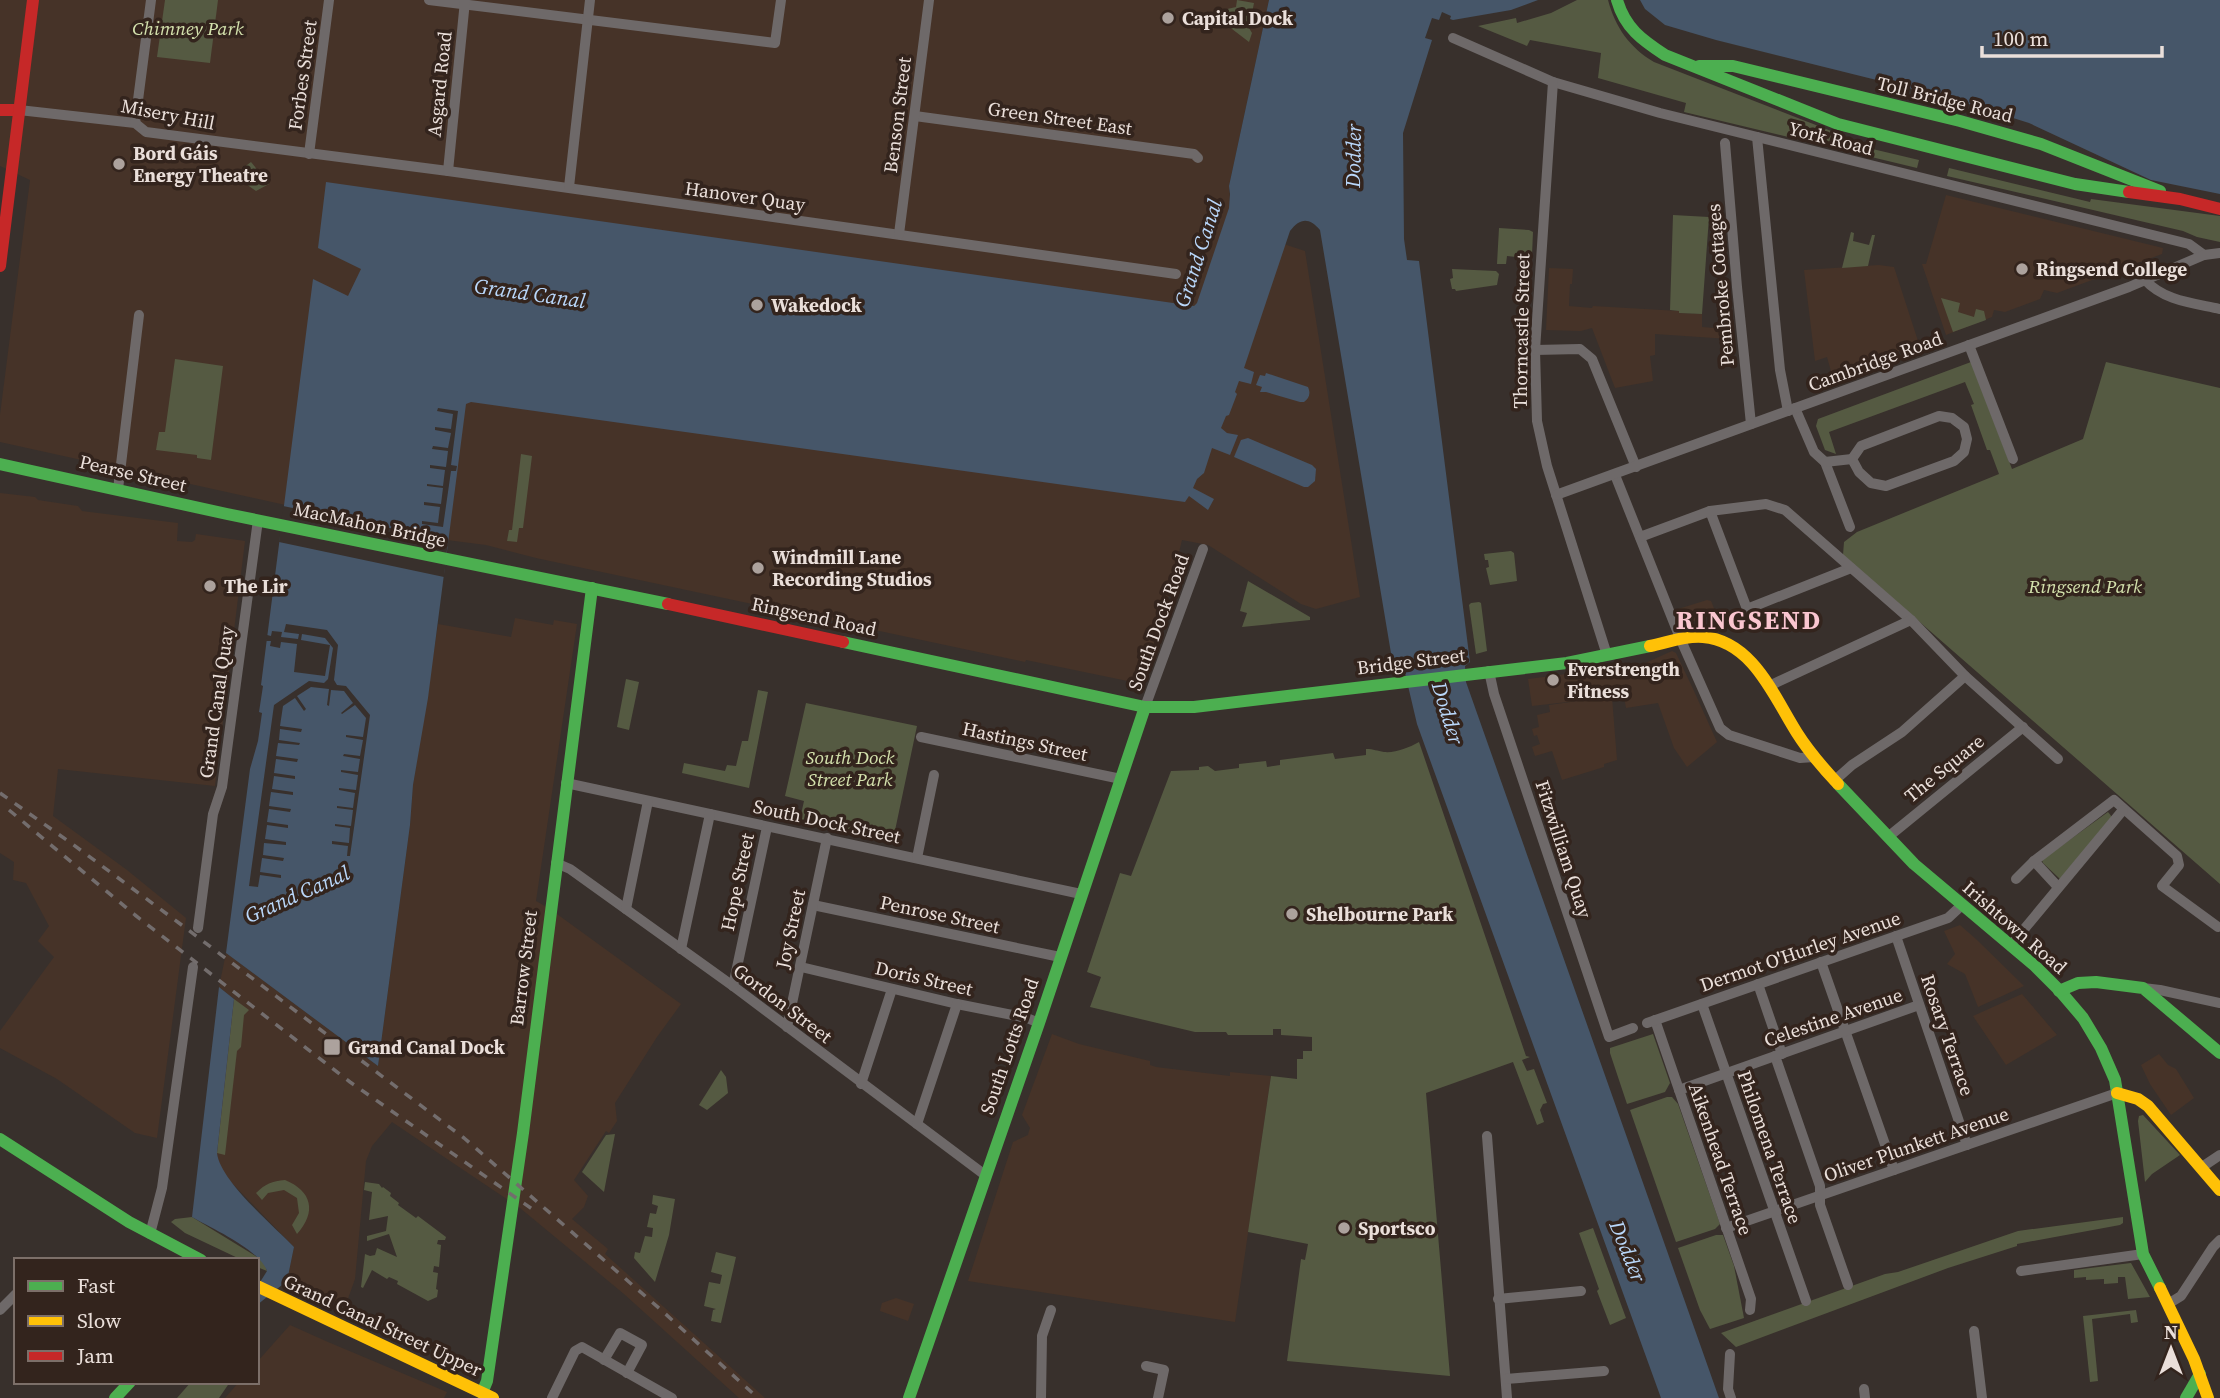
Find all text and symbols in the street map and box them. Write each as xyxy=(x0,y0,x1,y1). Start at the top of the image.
place label: Capital Dock xyxy=(1182,5,1294,31)
marker: Capital Dock xyxy=(1160,10,1176,26)
scale bar xyxy=(1982,14,2162,58)
park label: Chimney Park xyxy=(132,15,244,41)
street label: Forbes Street xyxy=(281,17,323,132)
text: 100 m xyxy=(1993,24,2048,53)
street label: Asgard Road xyxy=(421,30,457,138)
street label: Benson Street xyxy=(877,55,917,175)
street label: Toll Bridge Road xyxy=(1874,70,2016,129)
street label: Misery Hill xyxy=(119,92,217,136)
street label: Green Street East xyxy=(986,95,1135,141)
street label: York Road xyxy=(1786,115,1876,161)
water label: Dodder xyxy=(1338,123,1368,189)
place label: Bord Gáis Energy Theatre xyxy=(133,140,268,188)
marker: Bord Gáis Energy Theatre xyxy=(111,156,127,172)
street label: Hanover Quay xyxy=(683,175,807,217)
water label: Grand Canal xyxy=(1167,195,1229,311)
street label: Pembroke Cottages xyxy=(1700,203,1740,367)
street label: Thorncastle Street xyxy=(1507,252,1535,409)
place label: Ringsend College xyxy=(2036,256,2187,282)
marker: Ringsend College xyxy=(2014,261,2030,277)
water label: Grand Canal xyxy=(473,271,588,315)
place label: Wakedock xyxy=(771,292,862,318)
marker: Wakedock xyxy=(749,297,765,313)
street label: Cambridge Road xyxy=(1804,325,1946,397)
street label: Pearse Street xyxy=(77,448,190,498)
street label: MacMahon Bridge xyxy=(291,495,449,553)
place label: Windmill Lane Recording Studios xyxy=(772,544,932,592)
street label: South Dock Road xyxy=(1121,550,1195,694)
marker: Windmill Lane Recording Studios xyxy=(750,560,766,576)
place label: The Lir xyxy=(224,573,288,599)
park label: Ringsend Park xyxy=(2027,573,2142,599)
marker: The Lir xyxy=(202,578,218,594)
street label: Ringsend Road xyxy=(749,590,879,642)
district label: RINGSEND xyxy=(1676,602,1822,638)
street label: Grand Canal Quay xyxy=(192,624,240,780)
street label: Bridge Street xyxy=(1355,641,1468,681)
place label: Everstrength Fitness xyxy=(1567,656,1680,704)
marker: Everstrength Fitness xyxy=(1545,672,1561,688)
water label: Dodder xyxy=(1424,677,1471,748)
street label: Hastings Street xyxy=(960,715,1091,767)
street label: The Square xyxy=(1899,728,1989,808)
park label: South Dock Street Park xyxy=(805,744,895,792)
street label: Fitzwilliam Quay xyxy=(1529,777,1599,921)
street label: South Dock Street xyxy=(751,793,904,849)
street label: Hope Street xyxy=(714,830,760,933)
water label: Grand Canal xyxy=(240,858,354,930)
street label: Irishtown Road xyxy=(1957,874,2073,980)
street label: Joy Street xyxy=(769,886,811,972)
street label: Penrose Street xyxy=(878,889,1003,940)
place label: Shelbourne Park xyxy=(1306,901,1454,927)
street label: Dermot O'Hurley Avenue xyxy=(1696,904,1904,998)
marker: Shelbourne Park xyxy=(1284,906,1300,922)
street label: Barrow Street xyxy=(503,908,543,1027)
street label: Doris Street xyxy=(873,954,976,1002)
street label: Gordon Street xyxy=(728,957,838,1049)
street label: Rosary Terrace xyxy=(1915,971,1981,1099)
street label: South Lotts Road xyxy=(973,974,1045,1118)
street label: Celestine Avenue xyxy=(1760,981,1906,1053)
place label: Grand Canal Dock xyxy=(348,1034,506,1060)
marker: Grand Canal Dock xyxy=(322,1037,342,1057)
street label: Philomena Terrace xyxy=(1732,1067,1808,1227)
street label: Aikenhead Terrace xyxy=(1683,1079,1759,1239)
street label: Oliver Plunkett Avenue xyxy=(1820,1100,2012,1188)
place label: Sportsco xyxy=(1358,1215,1436,1241)
water label: Dodder xyxy=(1602,1215,1654,1287)
marker: Sportsco xyxy=(1336,1220,1352,1236)
legend xyxy=(14,1258,259,1384)
street label: Grand Canal Street Upper xyxy=(280,1268,486,1382)
text: Fast xyxy=(77,1271,115,1300)
text: Slow xyxy=(77,1306,121,1335)
north arrow xyxy=(2136,1314,2206,1384)
text: N xyxy=(2164,1319,2178,1345)
text: Jam xyxy=(76,1341,114,1370)

